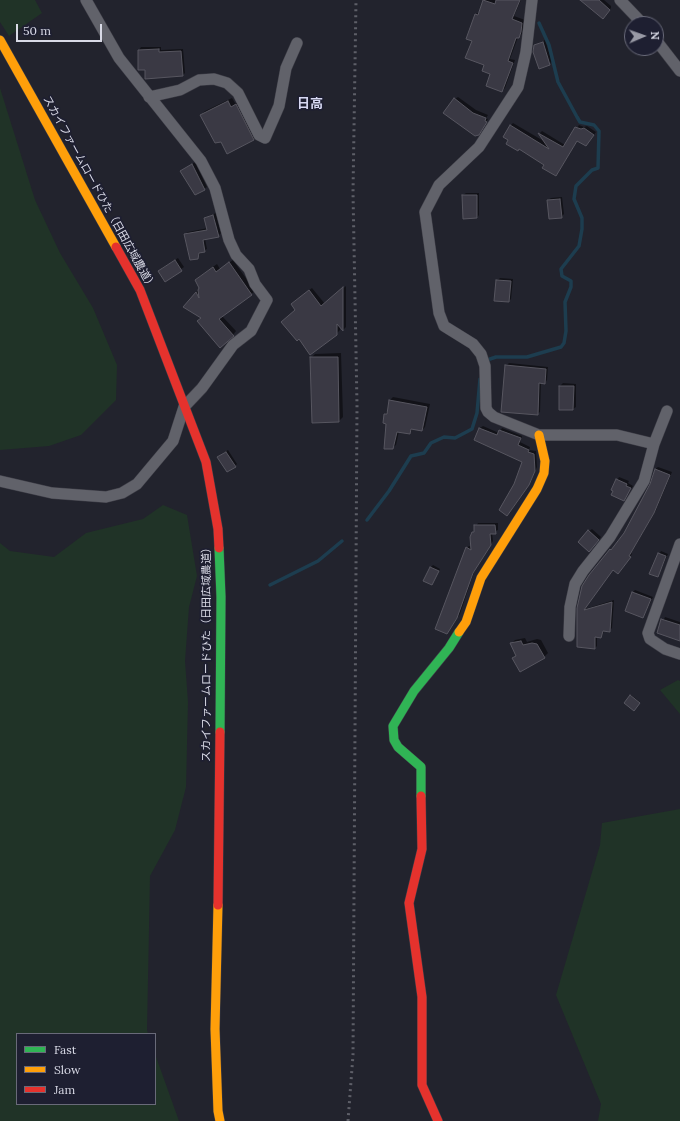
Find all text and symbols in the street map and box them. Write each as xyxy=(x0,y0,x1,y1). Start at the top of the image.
scale bar xyxy=(18,16,104,42)
north arrow xyxy=(624,16,664,56)
text: 50 m xyxy=(23,23,51,38)
text: N xyxy=(648,31,662,40)
street label: スカイファームロードひた（日田広域農道） xyxy=(40,94,158,292)
district label: 日高 xyxy=(297,96,323,112)
street label: スカイファームロードひた（日田広域農道） xyxy=(200,542,214,762)
legend xyxy=(16,1033,156,1105)
text: Fast xyxy=(54,1042,77,1057)
text: Slow xyxy=(54,1062,81,1077)
text: Jam xyxy=(54,1082,75,1097)

